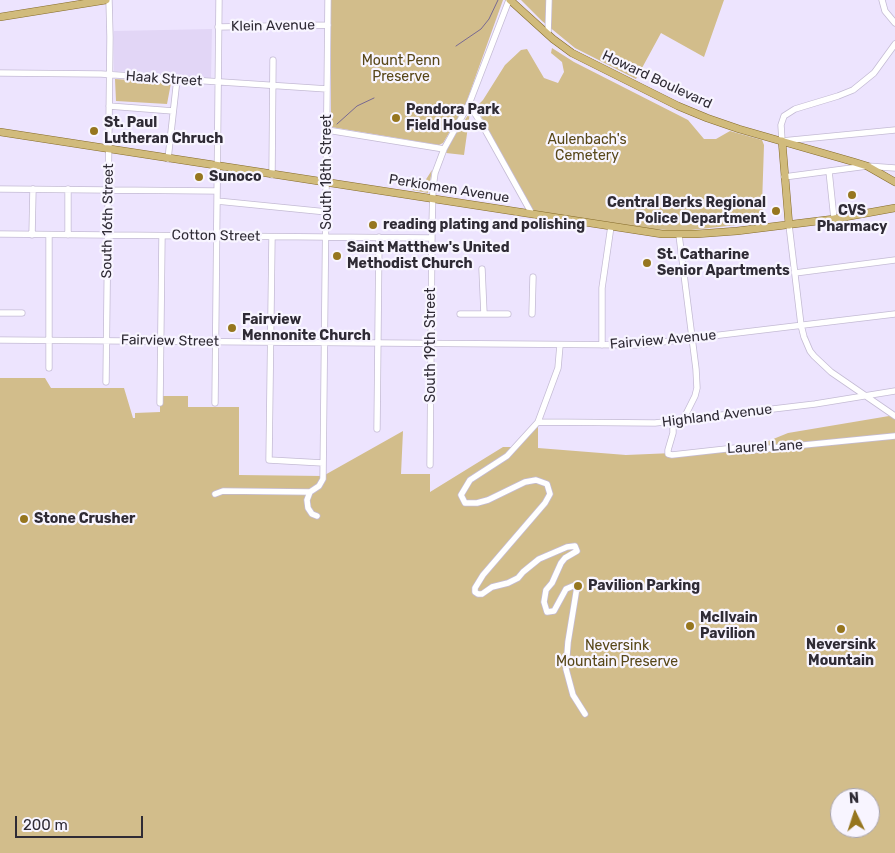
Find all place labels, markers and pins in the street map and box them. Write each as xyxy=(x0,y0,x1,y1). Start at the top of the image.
place label: Pendora Park Field House xyxy=(406,102,500,134)
marker: Pendora Park Field House xyxy=(390,112,402,124)
place label: St. Paul Lutheran Chruch xyxy=(104,115,223,148)
marker: St. Paul Lutheran Chruch xyxy=(88,125,100,137)
place label: Sunoco xyxy=(209,169,262,185)
marker: Sunoco xyxy=(193,171,205,183)
marker: CVS Pharmacy xyxy=(846,189,858,201)
place label: Central Berks Regional Police Department xyxy=(607,195,766,228)
place label: CVS Pharmacy xyxy=(817,203,887,236)
marker: Central Berks Regional Police Department xyxy=(770,205,782,217)
place label: reading plating and polishing xyxy=(383,217,585,233)
marker: reading plating and polishing xyxy=(367,219,379,231)
place label: Saint Matthew's United Methodist Church xyxy=(347,240,509,272)
place label: St. Catharine Senior Apartments xyxy=(657,247,790,280)
marker: Saint Matthew's United Methodist Church xyxy=(331,250,343,262)
marker: St. Catharine Senior Apartments xyxy=(641,257,653,269)
place label: Fairview Mennonite Church xyxy=(242,312,371,344)
marker: Fairview Mennonite Church xyxy=(226,322,238,334)
place label: Stone Crusher xyxy=(34,511,135,527)
marker: Stone Crusher xyxy=(18,513,30,525)
place label: Pavilion Parking xyxy=(588,578,700,594)
marker: Pavilion Parking xyxy=(572,580,584,592)
place label: McIlvain Pavilion xyxy=(700,610,758,642)
marker: McIlvain Pavilion xyxy=(684,620,696,632)
marker: Neversink Mountain xyxy=(835,623,847,635)
place label: Neversink Mountain xyxy=(806,637,876,670)

